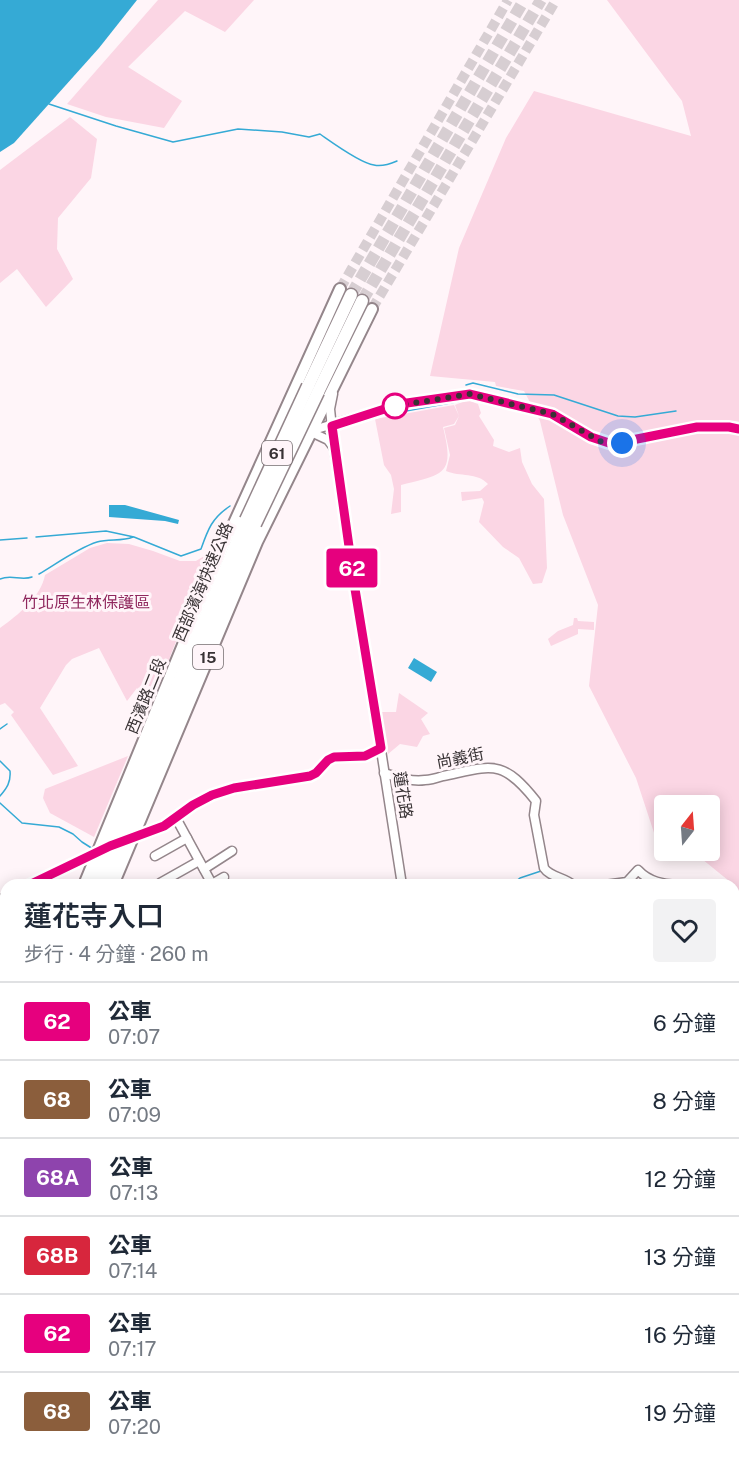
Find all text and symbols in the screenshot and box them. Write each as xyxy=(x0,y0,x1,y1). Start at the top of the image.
unlabelled marker xyxy=(382,393,408,419)
your location xyxy=(607,428,637,458)
road number: 61 xyxy=(262,441,292,465)
street label: 西部濱海快速公路 xyxy=(169,519,237,645)
line badge: 62 xyxy=(325,548,379,588)
text: 62 xyxy=(338,556,366,581)
park label: 竹北原生林保護區 xyxy=(22,593,150,612)
road number: 15 xyxy=(193,645,223,669)
street label: 西濱路二段 xyxy=(122,655,170,737)
street label: 尚義街 xyxy=(435,744,485,772)
street label: 蓮花路 xyxy=(390,770,416,820)
north arrow xyxy=(654,795,720,861)
map controls xyxy=(654,795,720,861)
text: 蓮花寺入口 xyxy=(24,899,164,932)
button: heart xyxy=(653,899,716,962)
text: 步行 · 4 分鐘 · 260 m xyxy=(24,942,208,966)
text: 公車 xyxy=(108,998,152,1024)
text: 62 xyxy=(43,1009,71,1034)
text: 6 分鐘 xyxy=(653,1010,716,1036)
text: 07:07 xyxy=(108,1025,160,1049)
text: 公車 xyxy=(108,1076,152,1102)
text: 68 xyxy=(43,1087,71,1112)
text: 8 分鐘 xyxy=(652,1088,716,1114)
text: 07:09 xyxy=(108,1103,161,1127)
text: 公車 xyxy=(109,1154,153,1180)
text: 68A xyxy=(36,1165,79,1190)
text: 12 分鐘 xyxy=(645,1166,716,1192)
text: 07:13 xyxy=(109,1181,158,1205)
text: 公車 xyxy=(108,1232,152,1258)
text: 68B xyxy=(36,1243,78,1268)
text: 13 分鐘 xyxy=(644,1244,716,1270)
text: 07:14 xyxy=(108,1259,157,1283)
text: 公車 xyxy=(108,1310,152,1336)
text: 62 xyxy=(43,1321,71,1346)
text: 16 分鐘 xyxy=(644,1322,716,1348)
text: 07:17 xyxy=(108,1337,157,1361)
text: 公車 xyxy=(108,1388,152,1414)
text: 68 xyxy=(43,1399,71,1424)
text: 19 分鐘 xyxy=(644,1400,716,1426)
text: 07:20 xyxy=(108,1415,161,1439)

